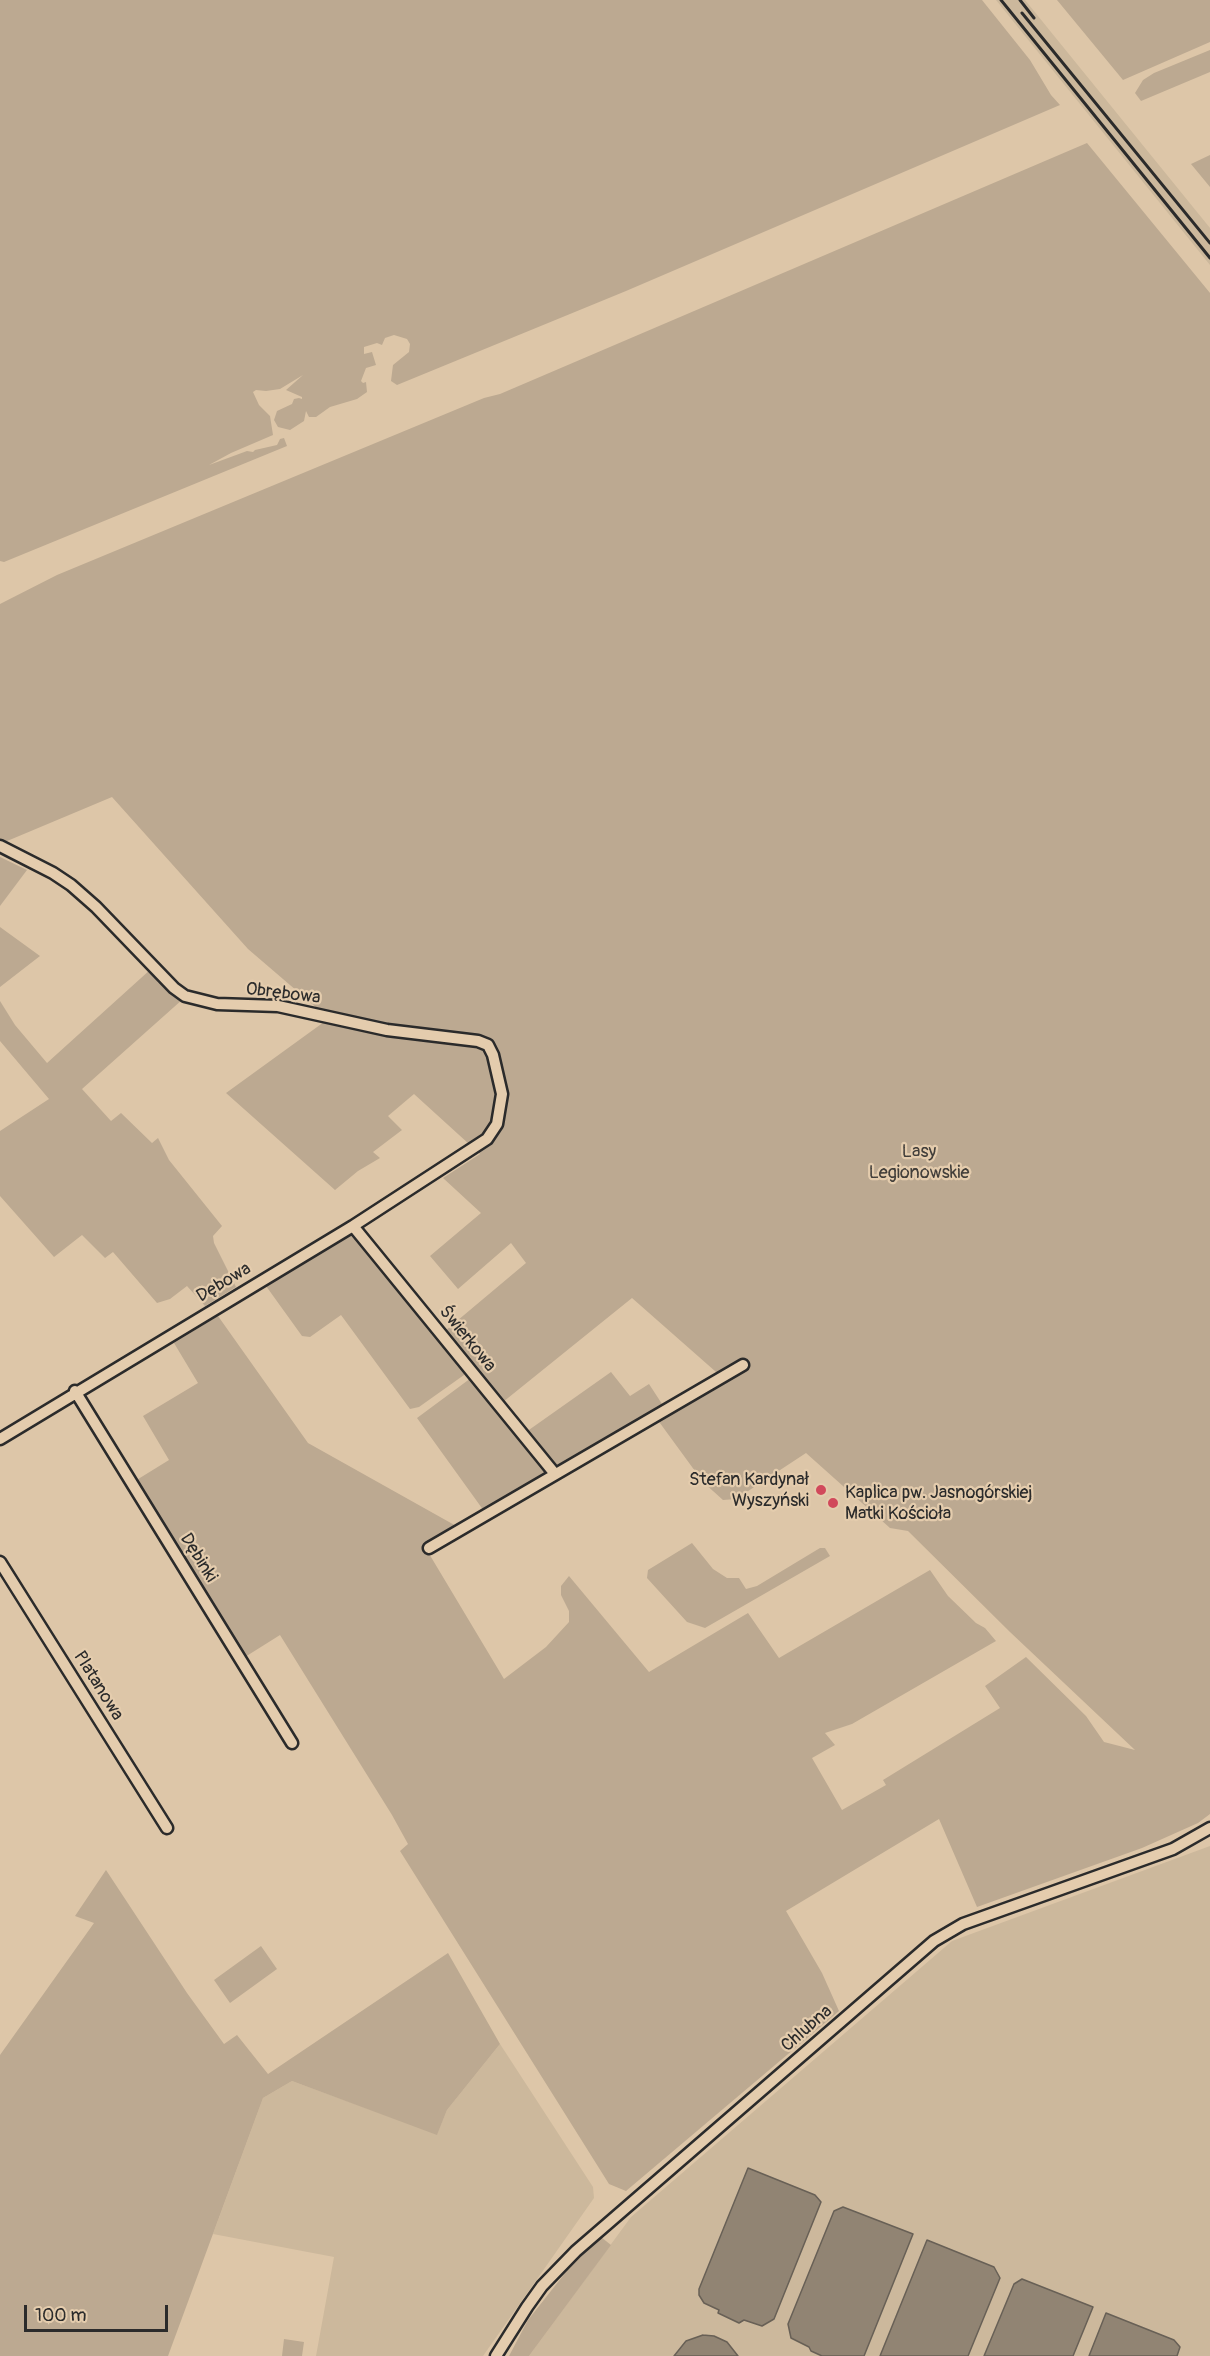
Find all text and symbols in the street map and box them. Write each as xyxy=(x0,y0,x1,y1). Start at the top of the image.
street label: Obrębowa xyxy=(244,979,322,1009)
park label: Lasy Legionowskie xyxy=(869,1141,969,1184)
street label: Dębowa xyxy=(193,1258,255,1308)
street label: Świerkowa xyxy=(434,1302,500,1376)
place label: Stefan Kardynał Wyszyński xyxy=(689,1469,809,1512)
place label: Kaplica pw. Jasnogórskiej Matki Kościoła xyxy=(845,1482,1032,1524)
marker: Stefan Kardynał Wyszyński xyxy=(814,1483,828,1497)
marker: Kaplica pw. Jasnogórskiej Matki Kościoła xyxy=(826,1496,840,1510)
street label: Dębinki xyxy=(175,1530,221,1586)
street label: Platanowa xyxy=(68,1647,128,1725)
street label: Chlubna xyxy=(777,2001,837,2057)
scale bar xyxy=(27,2293,171,2331)
text: 100 m xyxy=(35,2304,87,2327)

